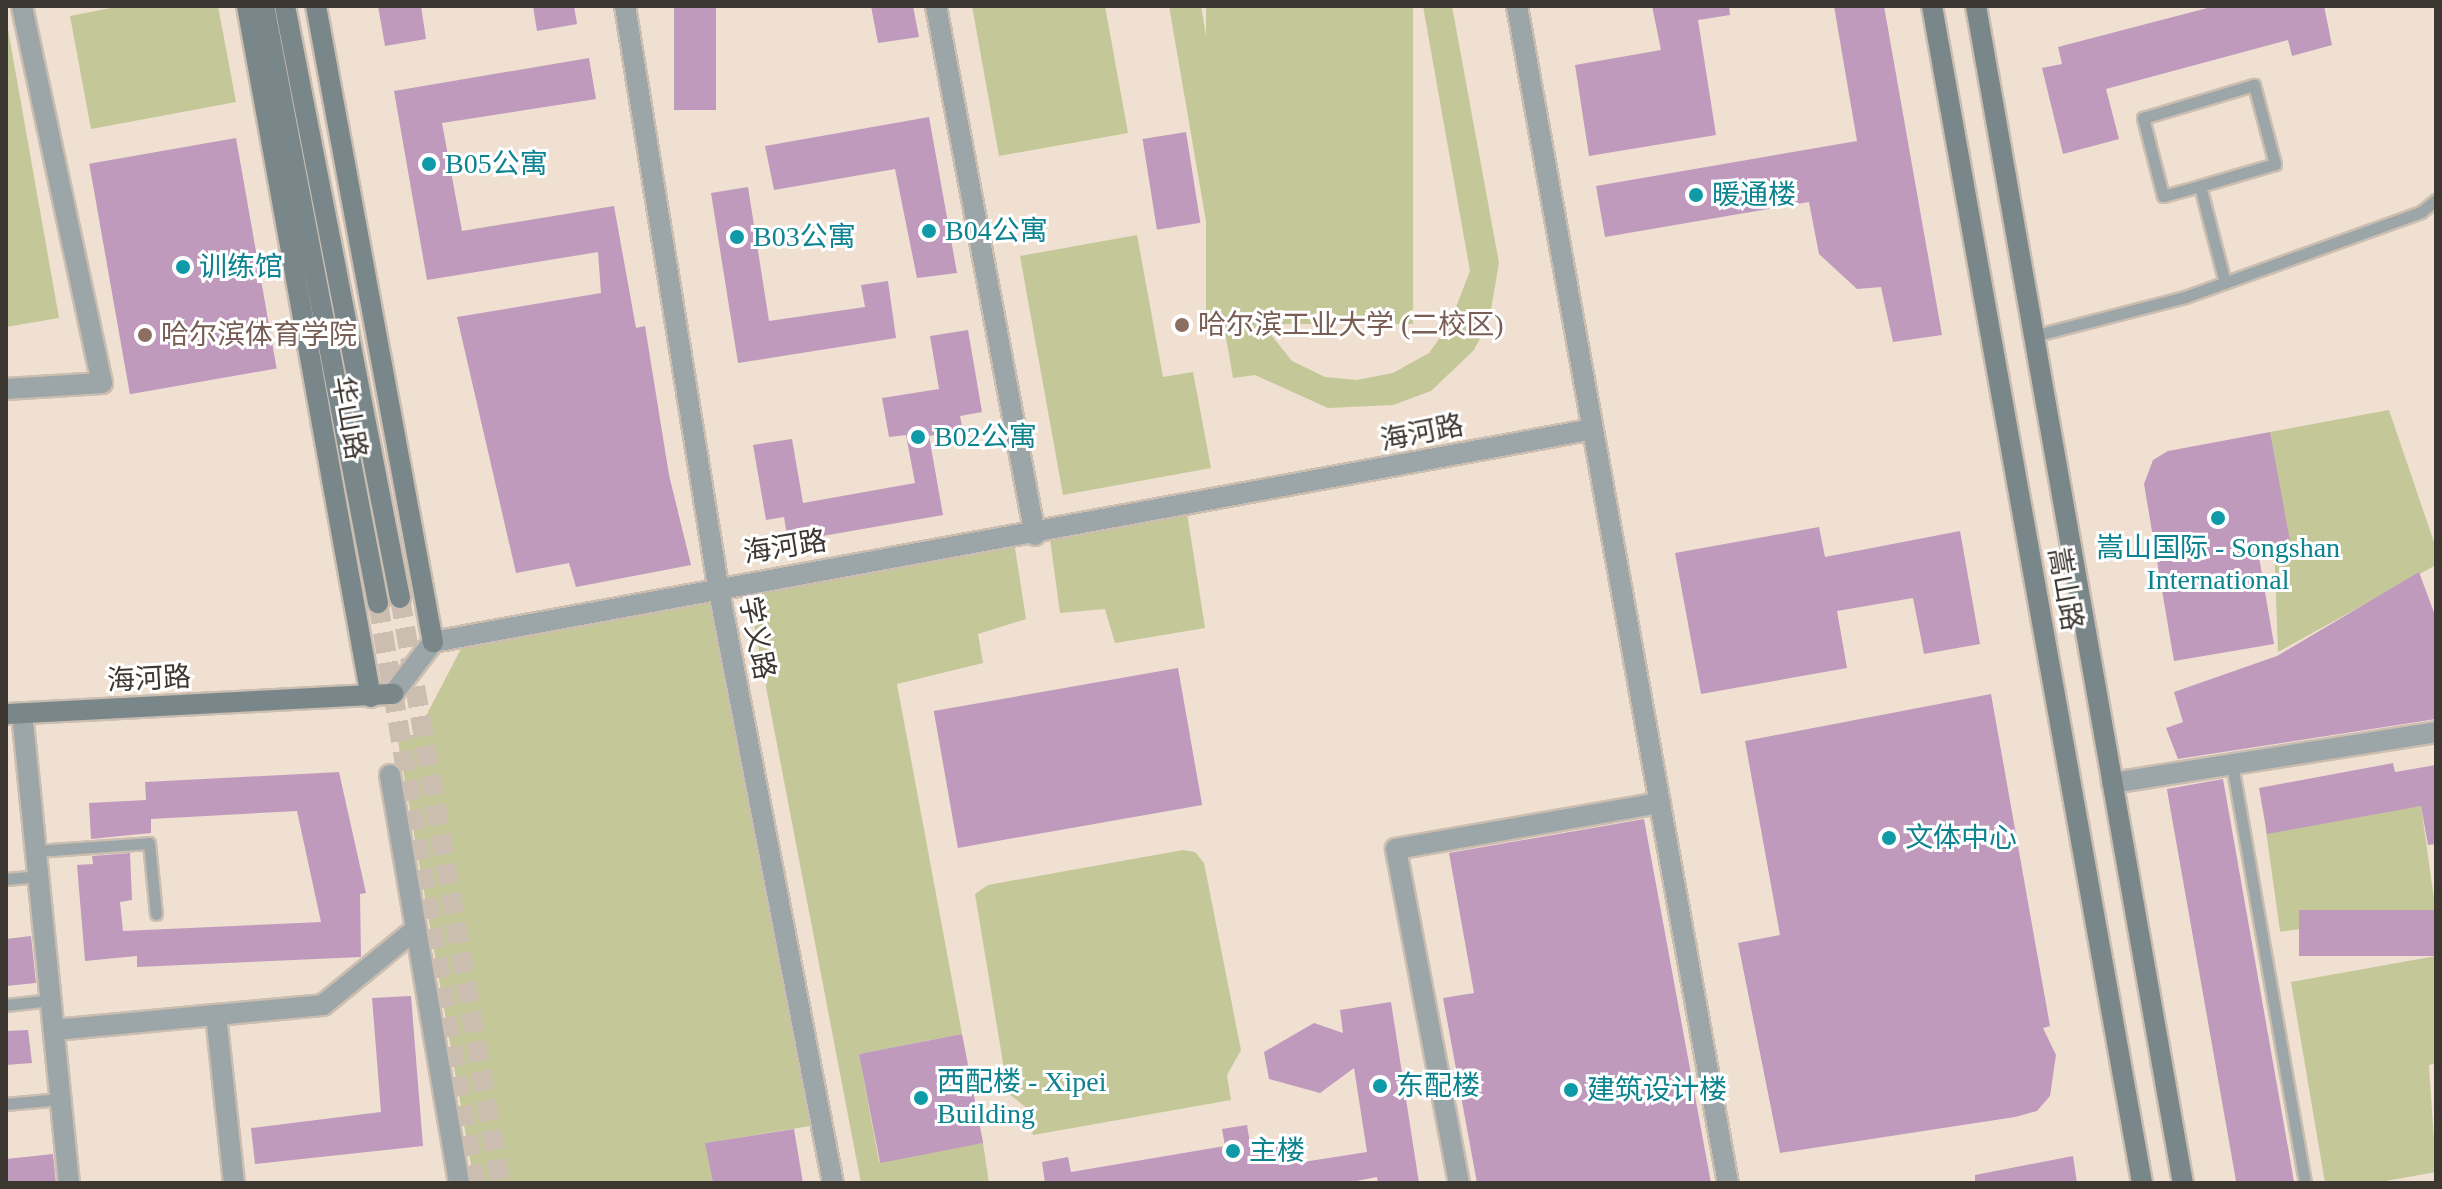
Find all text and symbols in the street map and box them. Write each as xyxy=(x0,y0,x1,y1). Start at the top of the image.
place label: B05公寓 xyxy=(445,147,548,181)
marker: B05公寓 xyxy=(420,155,438,173)
place label: 暖通楼 xyxy=(1712,178,1796,212)
marker: 暖通楼 xyxy=(1687,186,1705,204)
place label: B04公寓 xyxy=(945,214,1048,248)
place label: B03公寓 xyxy=(753,220,856,254)
marker: B04公寓 xyxy=(920,222,938,240)
marker: B03公寓 xyxy=(728,228,746,246)
place label: 训练馆 xyxy=(199,250,283,284)
marker: 训练馆 xyxy=(174,258,192,276)
place label: 哈尔滨工业大学 (二校区) xyxy=(1198,308,1504,342)
marker: 哈尔滨工业大学 (二校区) xyxy=(1173,316,1191,334)
place label: 哈尔滨体育学院 xyxy=(161,318,357,352)
marker: 哈尔滨体育学院 xyxy=(136,326,154,344)
street label: 华山路 xyxy=(325,374,373,462)
street label: 海河路 xyxy=(1378,408,1466,458)
place label: B02公寓 xyxy=(934,420,1037,454)
marker: B02公寓 xyxy=(909,428,927,446)
marker: 嵩山国际 - Songshan International xyxy=(2209,509,2227,527)
street label: 海河路 xyxy=(741,524,829,570)
place label: 嵩山国际 - Songshan International xyxy=(2096,531,2340,597)
street label: 嵩山路 xyxy=(2041,545,2089,633)
street label: 学义路 xyxy=(732,594,782,682)
street label: 海河路 xyxy=(106,660,192,698)
place label: 文体中心 xyxy=(1905,821,2017,855)
marker: 文体中心 xyxy=(1880,829,1898,847)
place label: 西配楼 - Xipei Building xyxy=(937,1065,1107,1131)
place label: 东配楼 xyxy=(1396,1069,1480,1103)
place label: 建筑设计楼 xyxy=(1587,1073,1727,1107)
marker: 东配楼 xyxy=(1371,1077,1389,1095)
marker: 建筑设计楼 xyxy=(1562,1081,1580,1099)
marker: 西配楼 - Xipei Building xyxy=(912,1089,930,1107)
place label: 主楼 xyxy=(1249,1134,1305,1168)
marker: 主楼 xyxy=(1224,1142,1242,1160)

